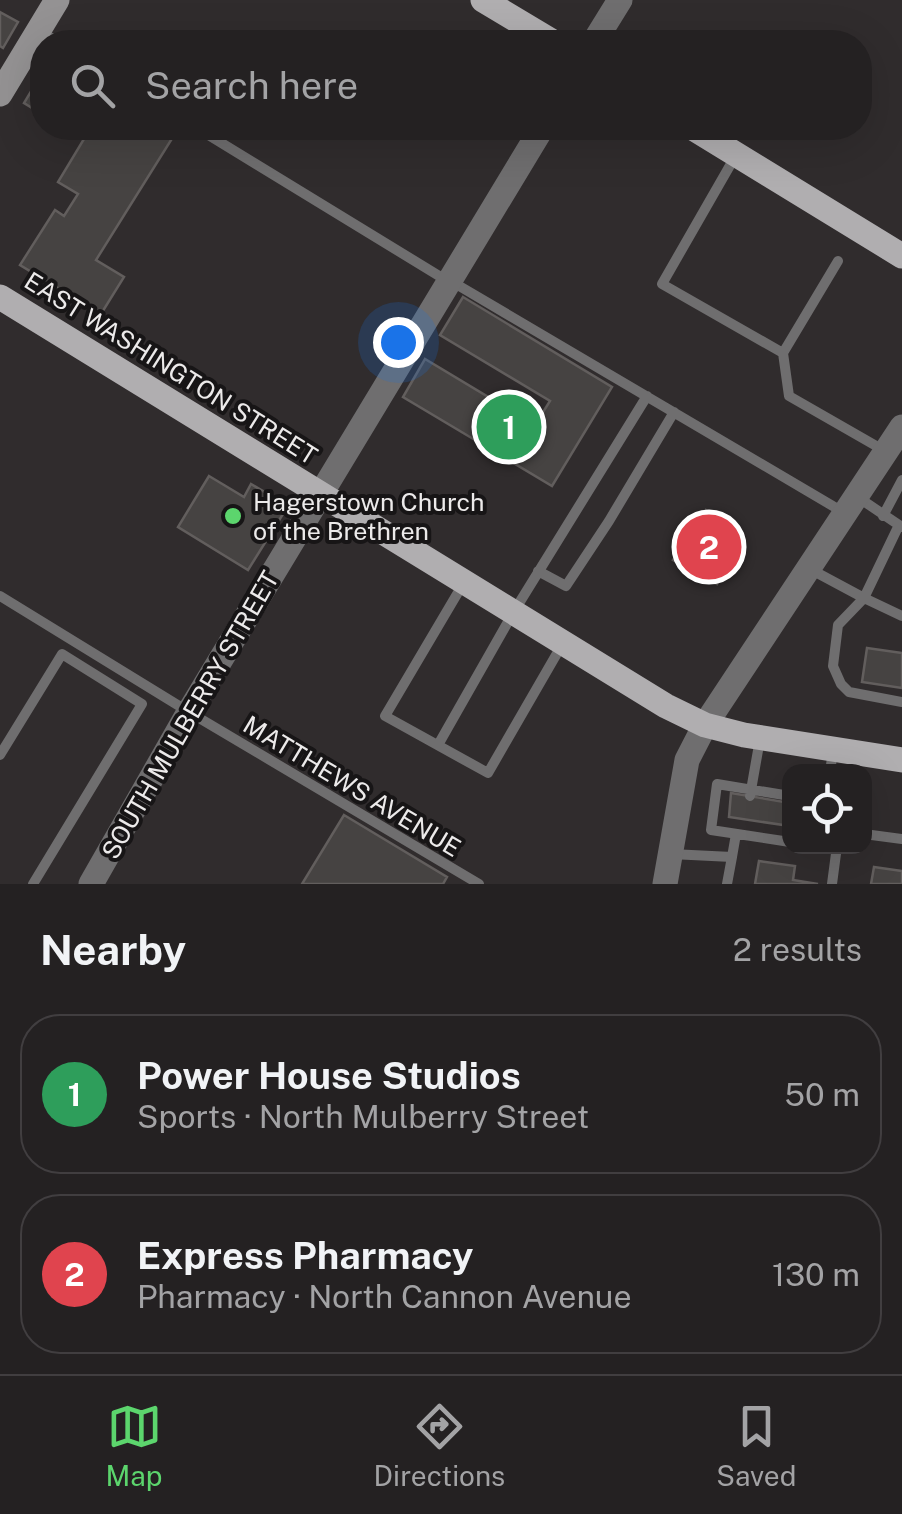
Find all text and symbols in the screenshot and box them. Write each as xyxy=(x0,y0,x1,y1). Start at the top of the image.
search box xyxy=(30,30,872,140)
icon: search xyxy=(65,58,120,113)
text: Search here xyxy=(145,63,358,108)
street label: EAST WASHINGTON STREET xyxy=(19,265,323,471)
your location xyxy=(373,317,424,368)
pin: 1 xyxy=(476,390,542,464)
place label: Hagerstown Church of the Brethren xyxy=(253,487,484,546)
marker: Hagerstown Church of the Brethren xyxy=(222,505,244,527)
pin: 2 xyxy=(676,510,742,584)
street label: SOUTH MULBERRY STREET xyxy=(95,566,285,864)
street label: MATTHEWS AVENUE xyxy=(238,709,466,863)
map controls xyxy=(782,764,872,854)
button: locate xyxy=(782,764,872,854)
text: Nearby xyxy=(40,925,186,974)
text: 2 results xyxy=(733,931,862,968)
text: Power House Studios xyxy=(137,1053,521,1098)
text: 1 xyxy=(68,1076,81,1113)
text: 50 m xyxy=(784,1076,860,1113)
text: Sports · North Mulberry Street xyxy=(137,1098,589,1135)
text: Express Pharmacy xyxy=(137,1233,473,1278)
text: 2 xyxy=(64,1256,85,1293)
text: 130 m xyxy=(772,1256,860,1293)
text: Pharmacy · North Cannon Avenue xyxy=(137,1278,632,1315)
tab: Map xyxy=(106,1399,162,1492)
tab: Directions xyxy=(374,1399,505,1492)
tab: Saved xyxy=(716,1399,796,1492)

